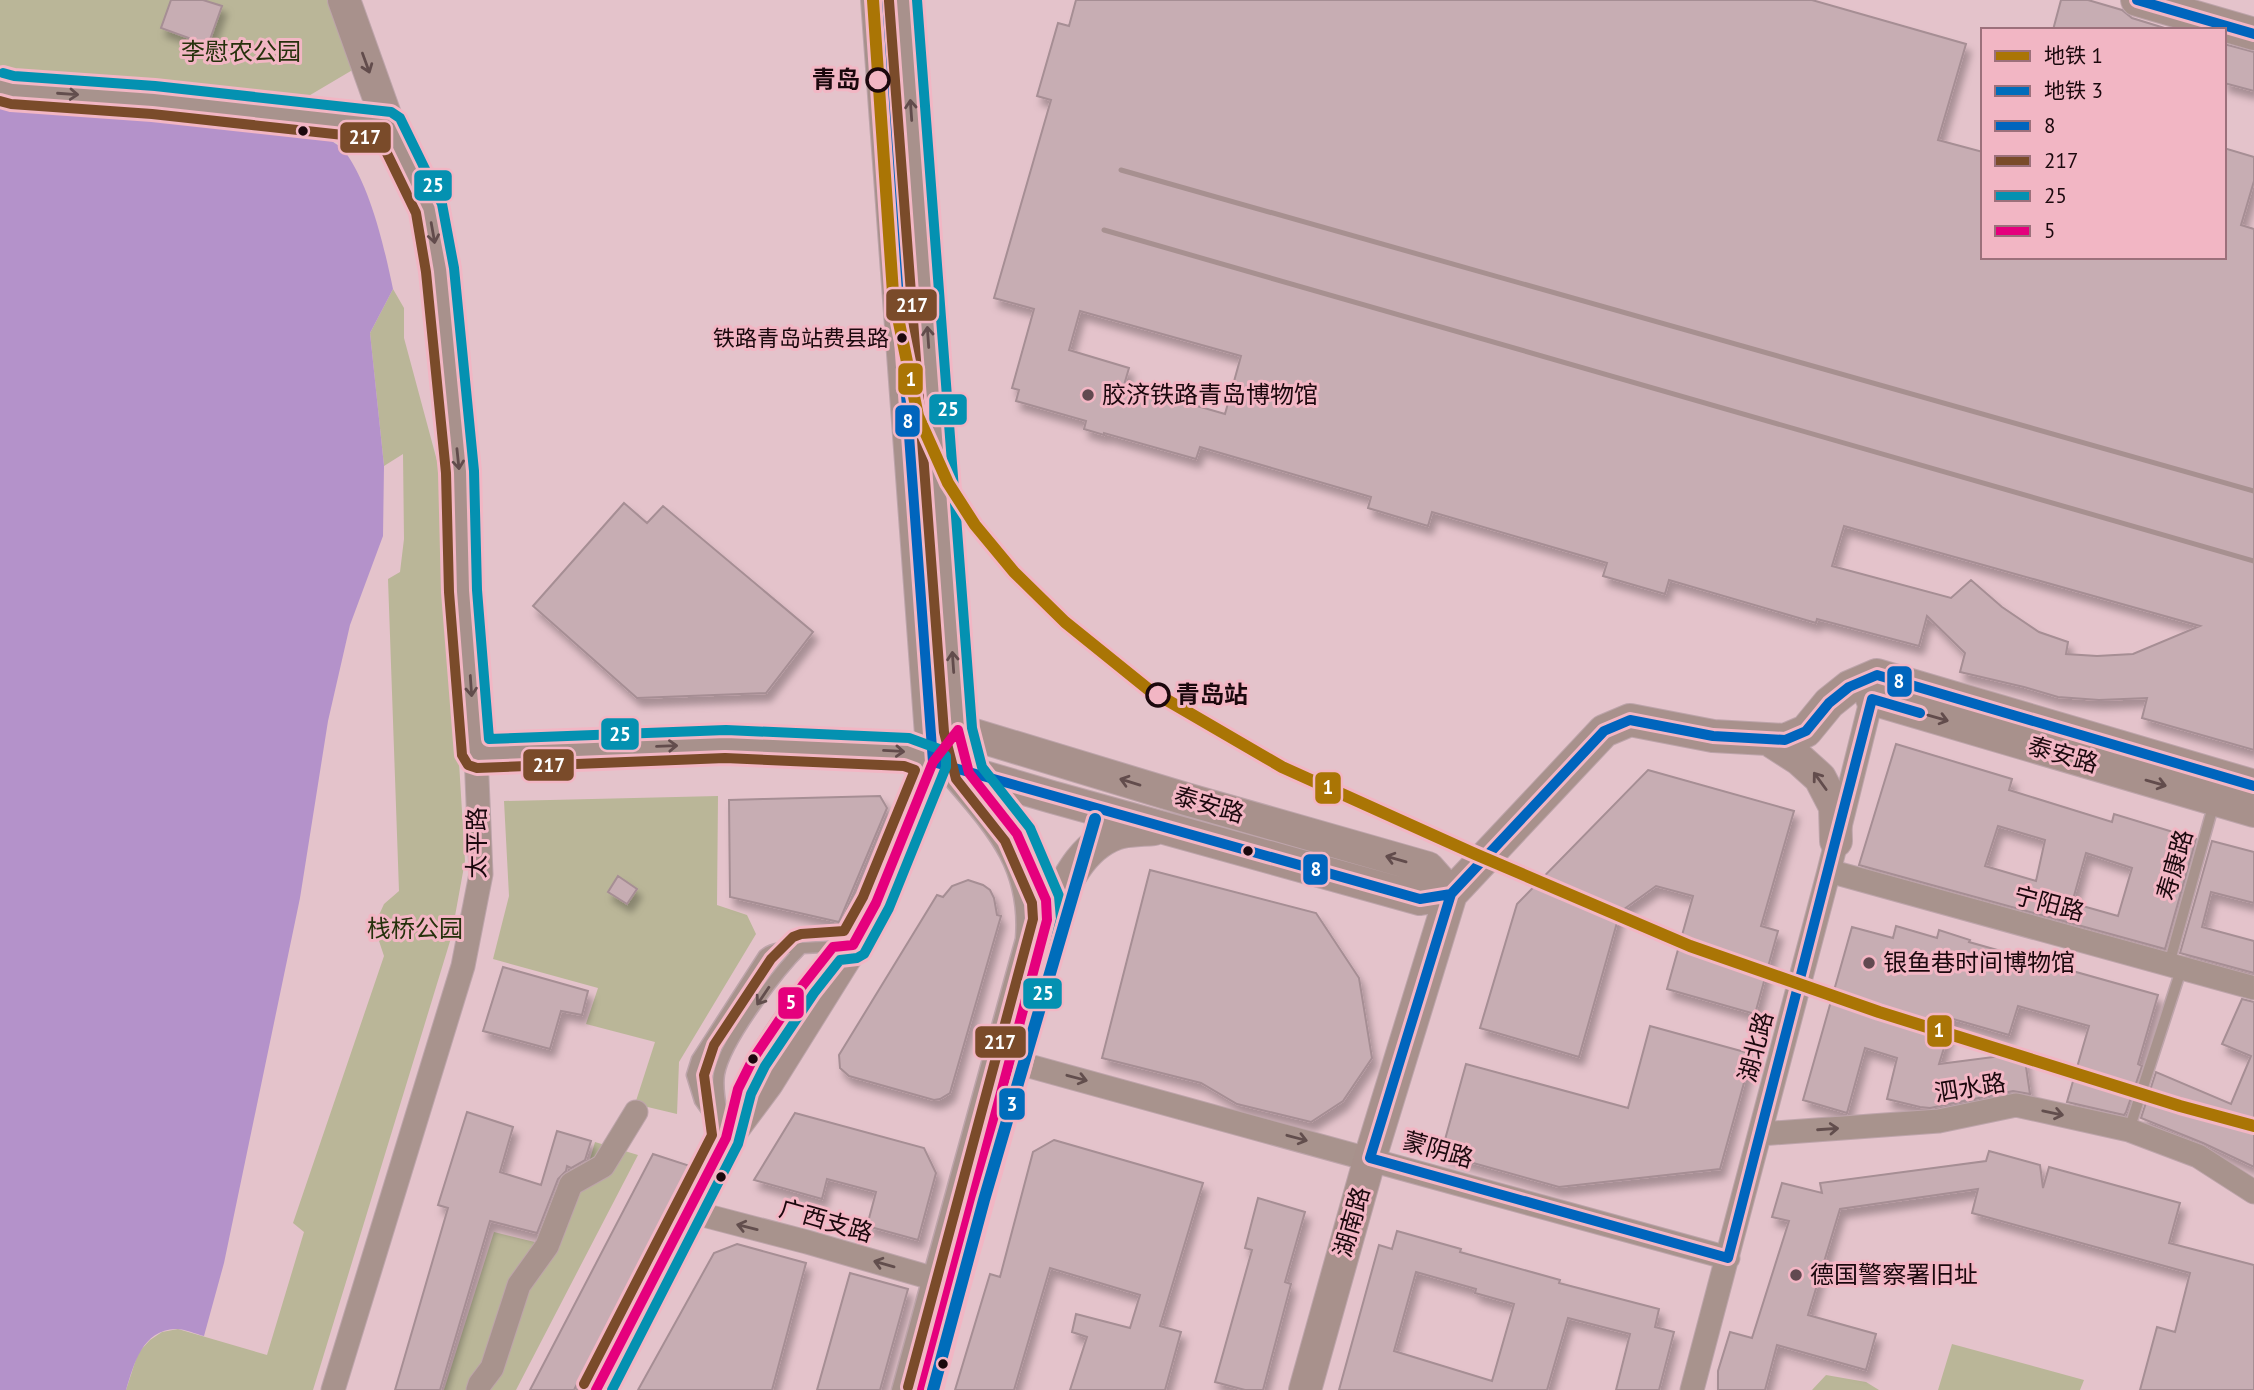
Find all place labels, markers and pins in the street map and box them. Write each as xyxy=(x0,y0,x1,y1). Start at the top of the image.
place label: 青岛 xyxy=(812,64,860,95)
marker: 青岛 xyxy=(866,68,890,92)
unlabelled marker xyxy=(296,124,310,138)
place label: 铁路青岛站费县路 xyxy=(713,324,889,352)
marker: 铁路青岛站费县路 xyxy=(895,331,909,345)
place label: 胶济铁路青岛博物馆 xyxy=(1102,379,1318,410)
marker: 胶济铁路青岛博物馆 xyxy=(1080,387,1096,403)
place label: 青岛站 xyxy=(1176,679,1248,710)
marker: 青岛站 xyxy=(1146,683,1170,707)
unlabelled marker xyxy=(1241,844,1255,858)
place label: 银鱼巷时间博物馆 xyxy=(1883,947,2075,978)
marker: 银鱼巷时间博物馆 xyxy=(1861,955,1877,971)
unlabelled marker xyxy=(746,1052,760,1066)
unlabelled marker xyxy=(714,1170,728,1184)
place label: 德国警察署旧址 xyxy=(1810,1259,1978,1290)
marker: 德国警察署旧址 xyxy=(1788,1267,1804,1283)
unlabelled marker xyxy=(936,1357,950,1371)

